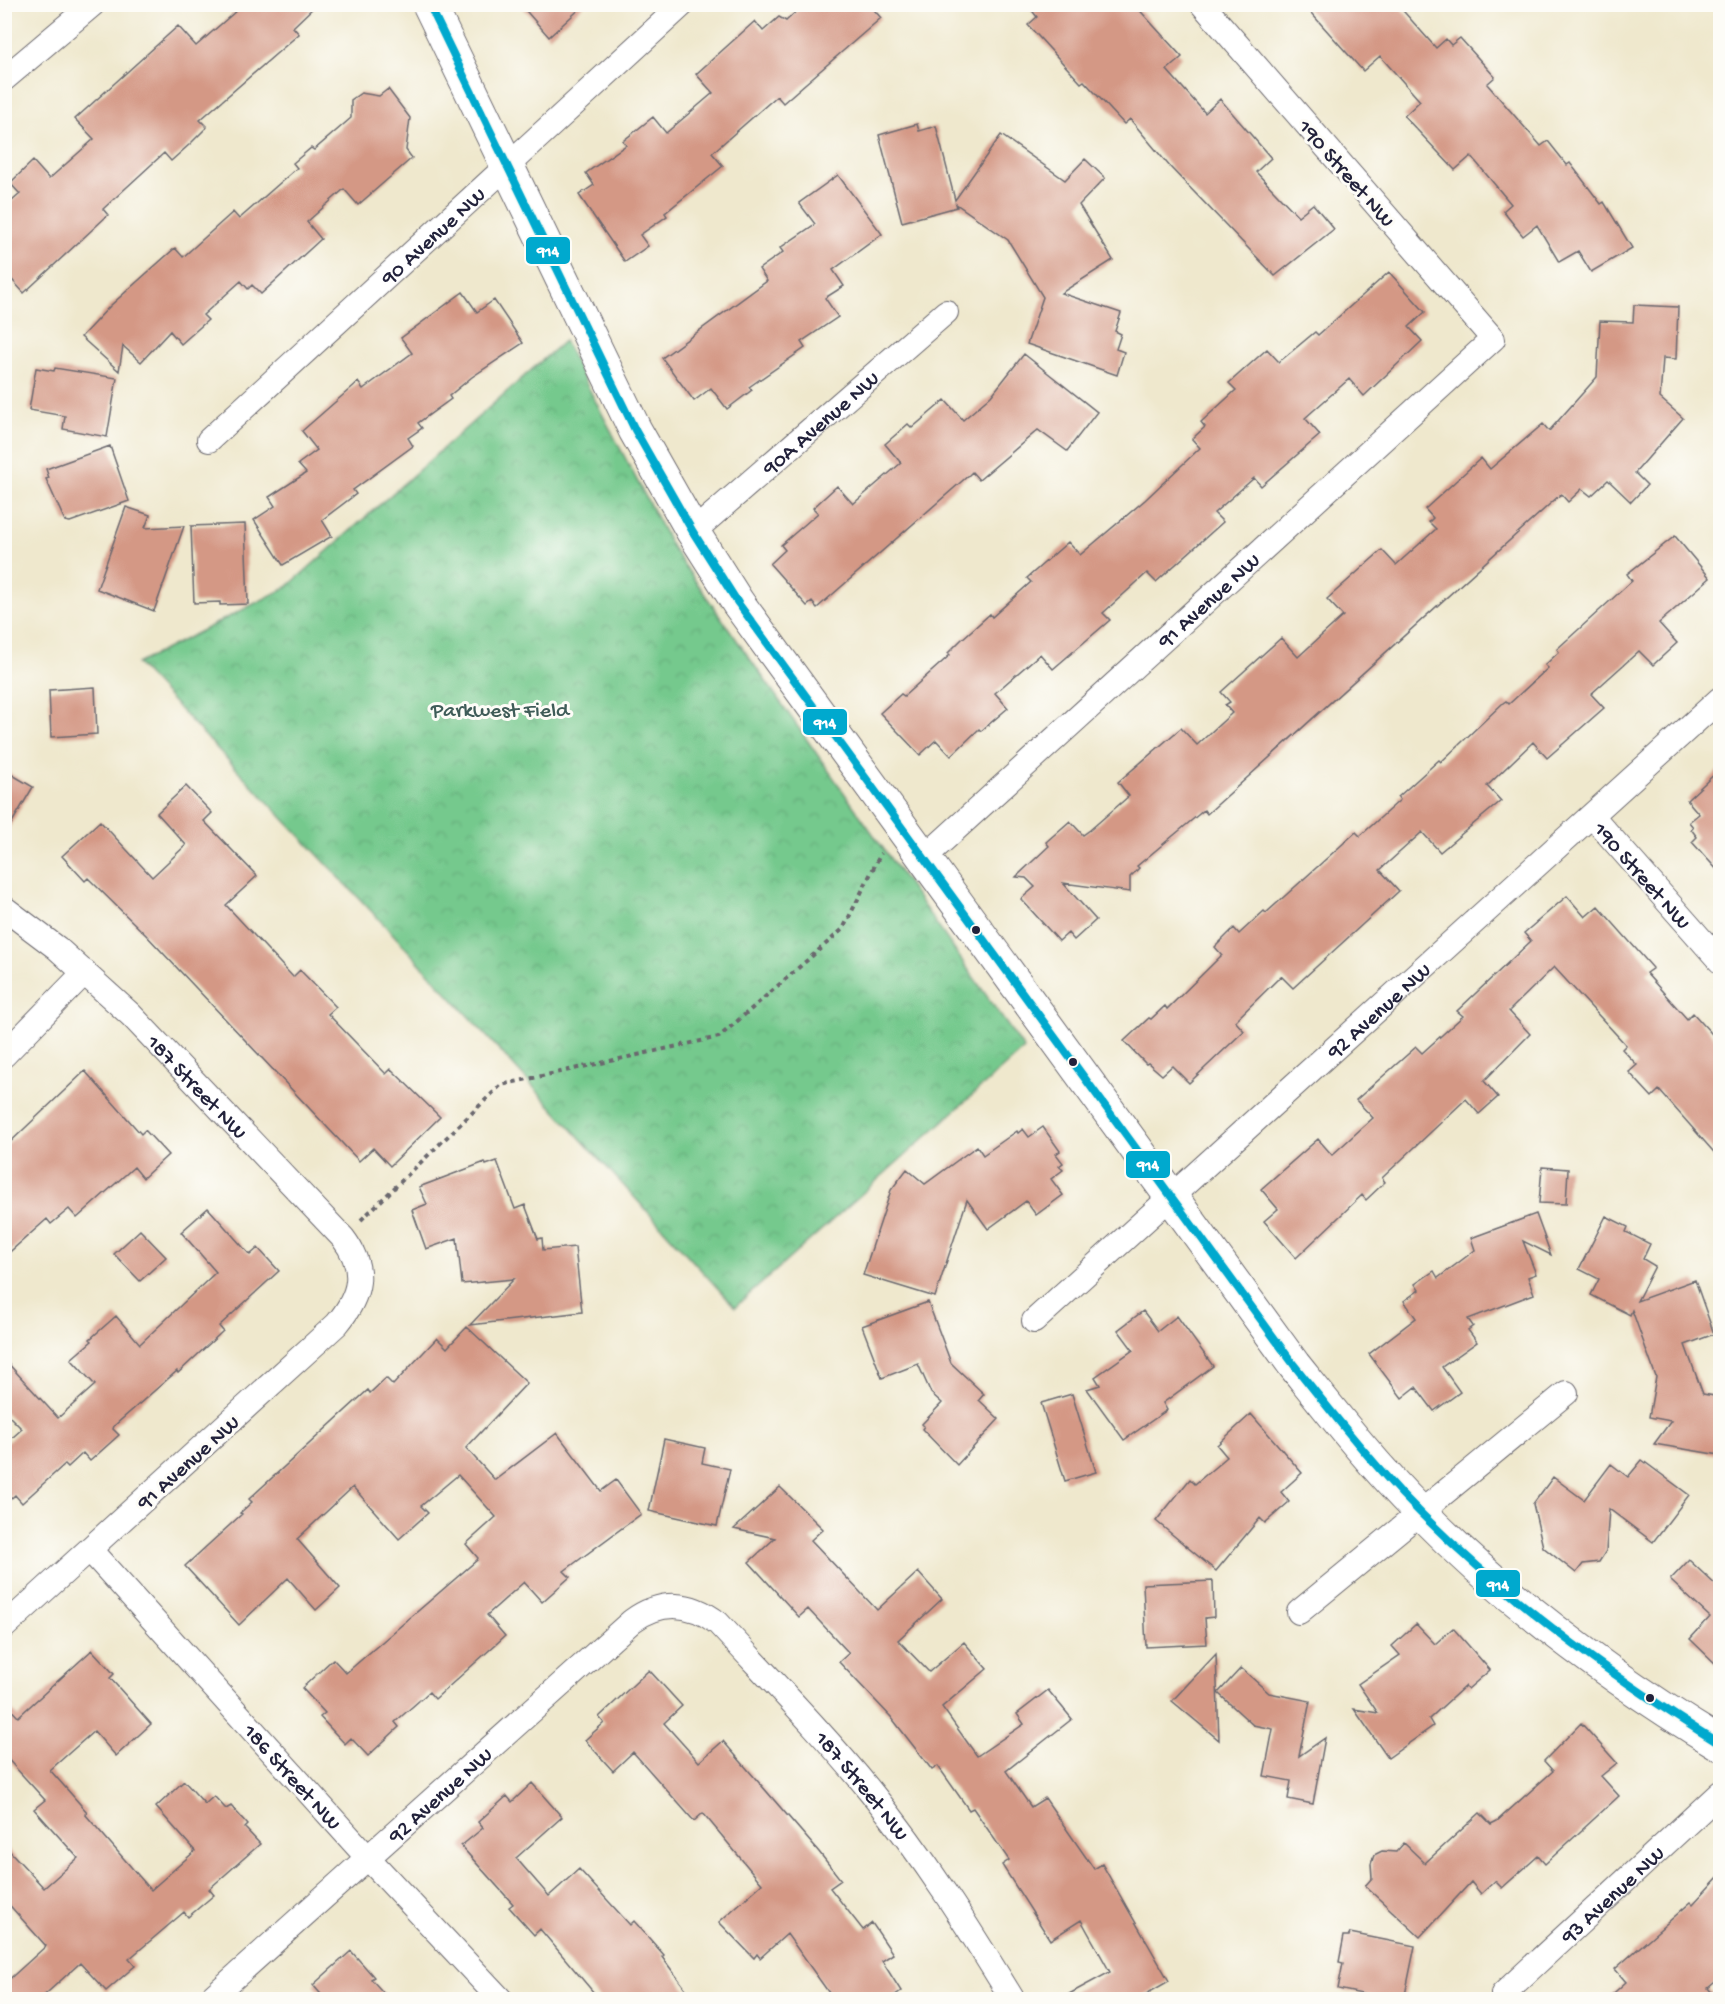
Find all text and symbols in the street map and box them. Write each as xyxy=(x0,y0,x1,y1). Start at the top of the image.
street label: 190 Street NW xyxy=(1290,115,1399,234)
street label: 90 Avenue NW xyxy=(376,183,493,293)
line badge: 914 xyxy=(525,236,571,265)
text: 914 xyxy=(536,244,559,263)
street label: 90A Avenue NW xyxy=(758,367,886,483)
street label: 91 Avenue NW xyxy=(1153,549,1267,656)
park label: Parkwest Field xyxy=(430,699,571,725)
line badge: 914 xyxy=(802,708,848,736)
text: 914 xyxy=(813,716,836,735)
street label: 190 Street NW xyxy=(1586,817,1695,936)
unlabelled marker xyxy=(970,924,982,936)
street label: 92 Avenue NW xyxy=(1322,958,1438,1067)
street label: 187 Street NW xyxy=(139,1030,251,1146)
unlabelled marker xyxy=(1067,1056,1079,1068)
line badge: 914 xyxy=(1125,1150,1171,1179)
text: 914 xyxy=(1136,1158,1159,1177)
street label: 91 Avenue NW xyxy=(132,1411,247,1518)
line badge: 914 xyxy=(1475,1569,1521,1598)
text: 914 xyxy=(1486,1578,1509,1597)
unlabelled marker xyxy=(1644,1692,1656,1704)
street label: 186 Street NW xyxy=(235,1719,345,1837)
street label: 187 Street NW xyxy=(807,1726,913,1847)
street label: 92 Avenue NW xyxy=(383,1743,499,1851)
street label: 93 Avenue NW xyxy=(1556,1842,1672,1951)

